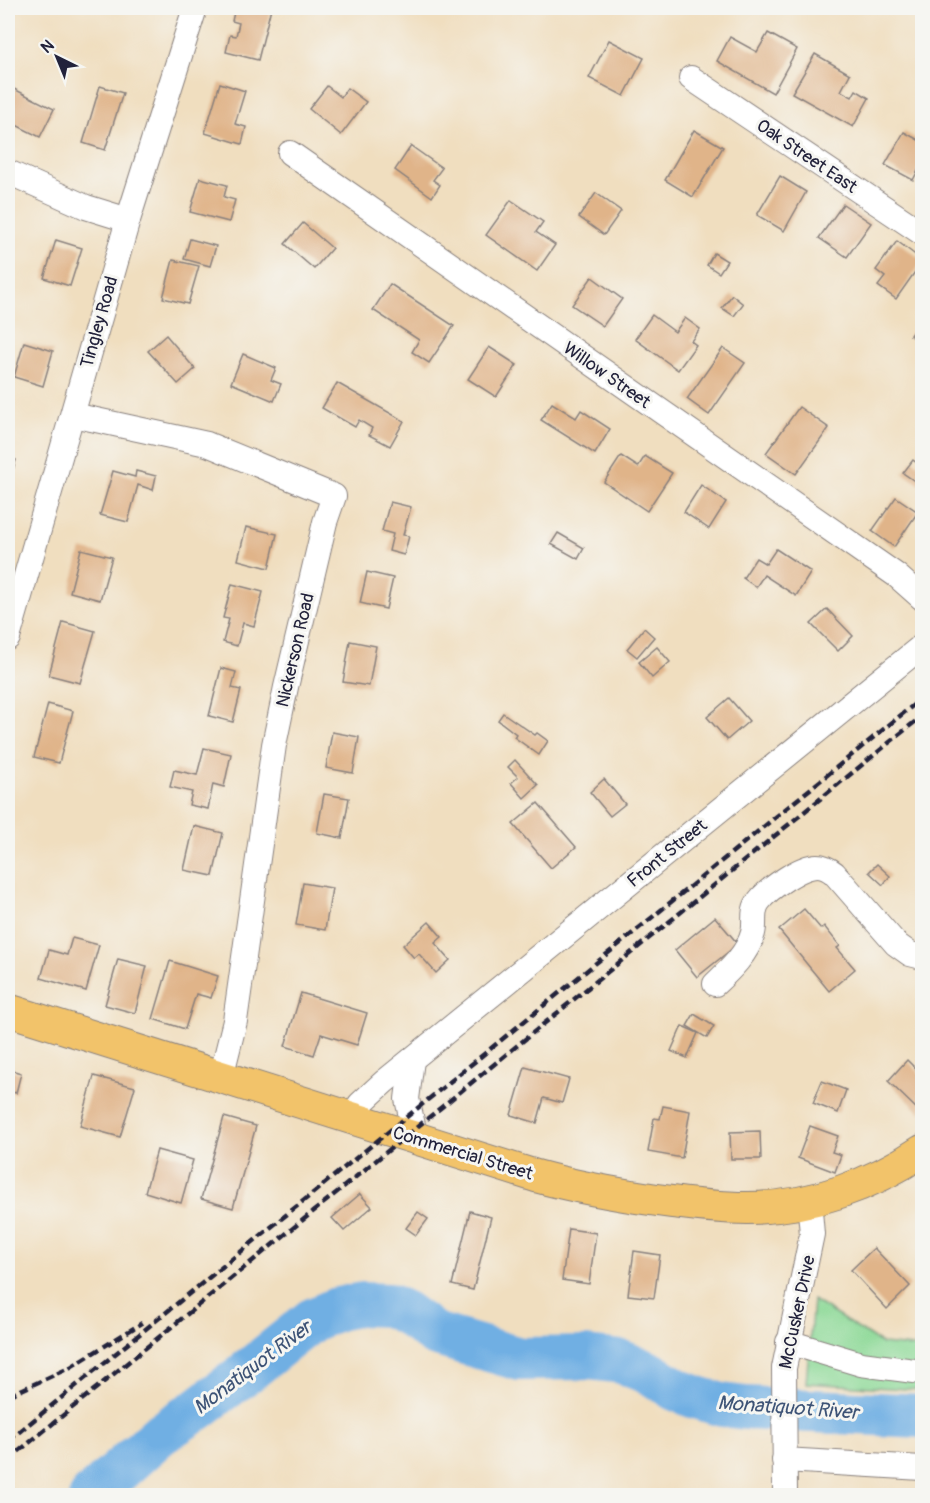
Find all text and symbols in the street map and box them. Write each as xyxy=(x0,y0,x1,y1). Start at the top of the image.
north arrow xyxy=(27,27,87,87)
text: N xyxy=(37,36,58,58)
street label: Oak Street East xyxy=(752,114,862,199)
street label: Tingley Road xyxy=(75,274,124,371)
street label: Willow Street xyxy=(559,337,655,414)
street label: Nickerson Road xyxy=(271,591,320,709)
street label: Front Street xyxy=(623,814,713,893)
street label: Commercial Street xyxy=(390,1121,536,1186)
street label: McCusker Drive xyxy=(774,1253,821,1371)
water label: Monatiquot River xyxy=(189,1313,318,1420)
water label: Monatiquot River xyxy=(717,1390,862,1425)

